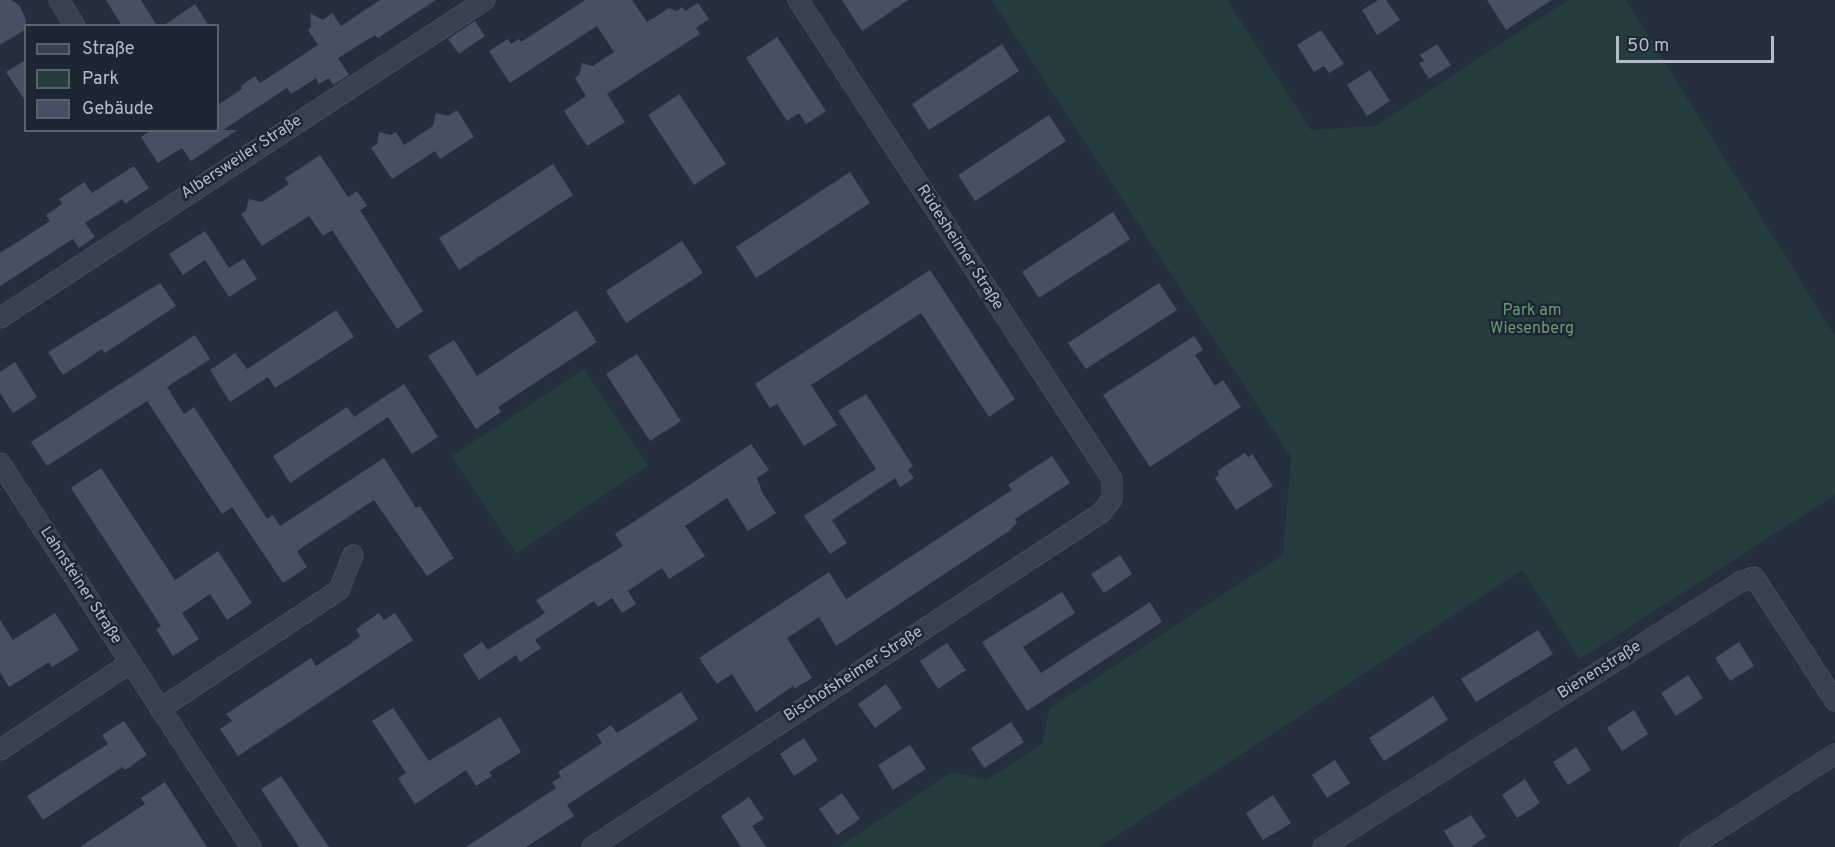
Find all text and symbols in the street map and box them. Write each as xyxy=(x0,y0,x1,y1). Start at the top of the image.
legend xyxy=(24,24,219,132)
scale bar xyxy=(1619,24,1776,62)
text: 50 m xyxy=(1627,35,1669,58)
text: Straße xyxy=(82,38,134,61)
text: Park xyxy=(82,68,119,91)
text: Gebäude xyxy=(82,98,154,121)
street label: Albersweiler Straße xyxy=(178,112,306,204)
street label: Rüdesheimer Straße xyxy=(911,182,1007,314)
park label: Park am Wiesenberg xyxy=(1490,302,1574,340)
street label: Lahnsteiner Straße xyxy=(35,524,125,648)
street label: Bischofsheimer Straße xyxy=(781,623,927,727)
street label: Bienenstraße xyxy=(1555,638,1645,704)

